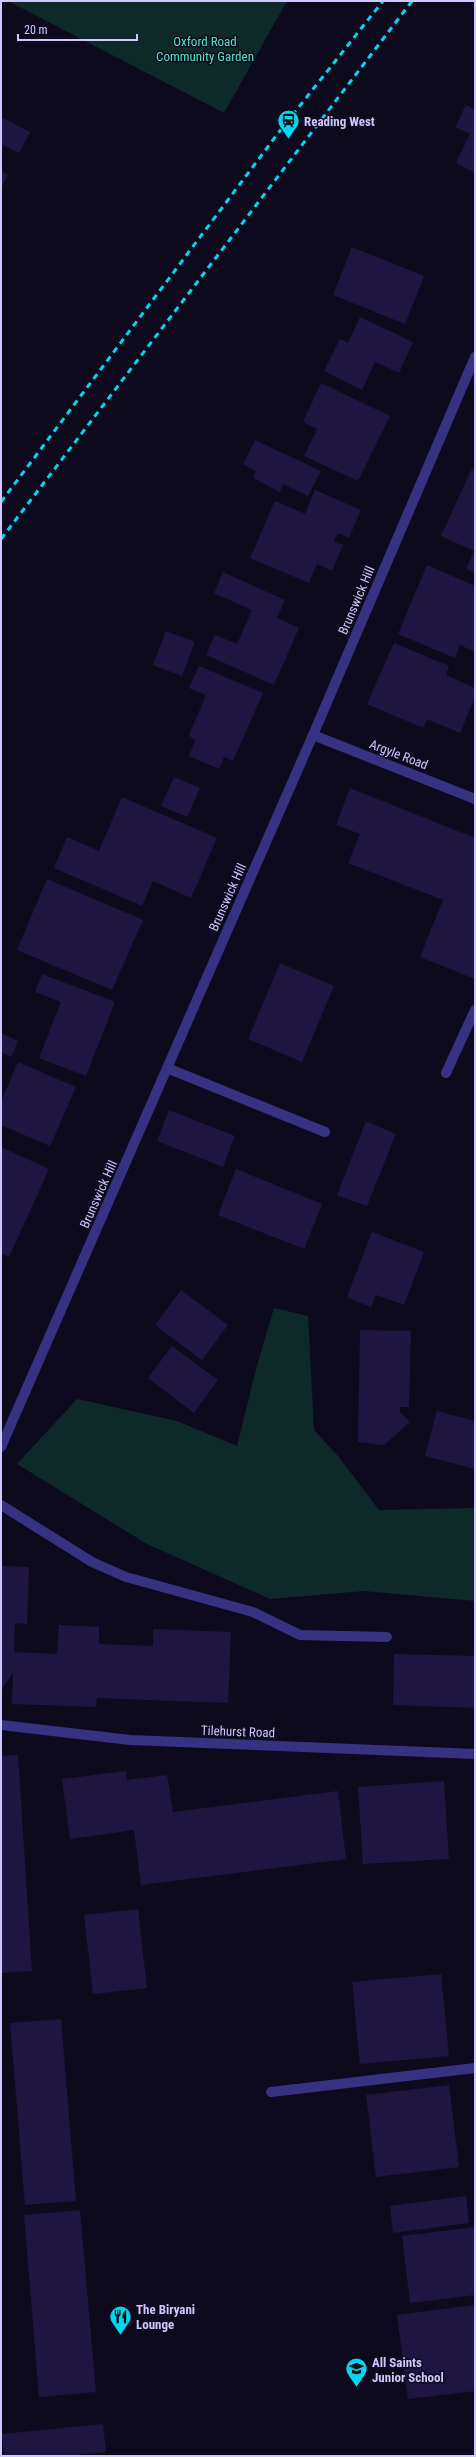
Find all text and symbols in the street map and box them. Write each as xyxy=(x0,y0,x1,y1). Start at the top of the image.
scale bar xyxy=(18,16,137,42)
text: 20 m xyxy=(24,23,48,37)
park label: Oxford Road Community Garden xyxy=(156,34,254,64)
station icon: Reading West xyxy=(276,108,302,141)
place label: Reading West xyxy=(304,114,375,129)
street label: Brunswick Hill xyxy=(335,564,378,637)
street label: Argyle Road xyxy=(368,736,430,772)
street label: Brunswick Hill xyxy=(206,861,249,934)
street label: Brunswick Hill xyxy=(77,1158,120,1231)
street label: Tilehurst Road xyxy=(201,1723,275,1740)
place label: The Biryani Lounge xyxy=(136,2302,195,2332)
restaurant icon: The Biryani Lounge xyxy=(108,2303,134,2336)
place label: All Saints Junior School xyxy=(372,2355,444,2385)
school or university icon: All Saints Junior School xyxy=(344,2356,370,2389)

